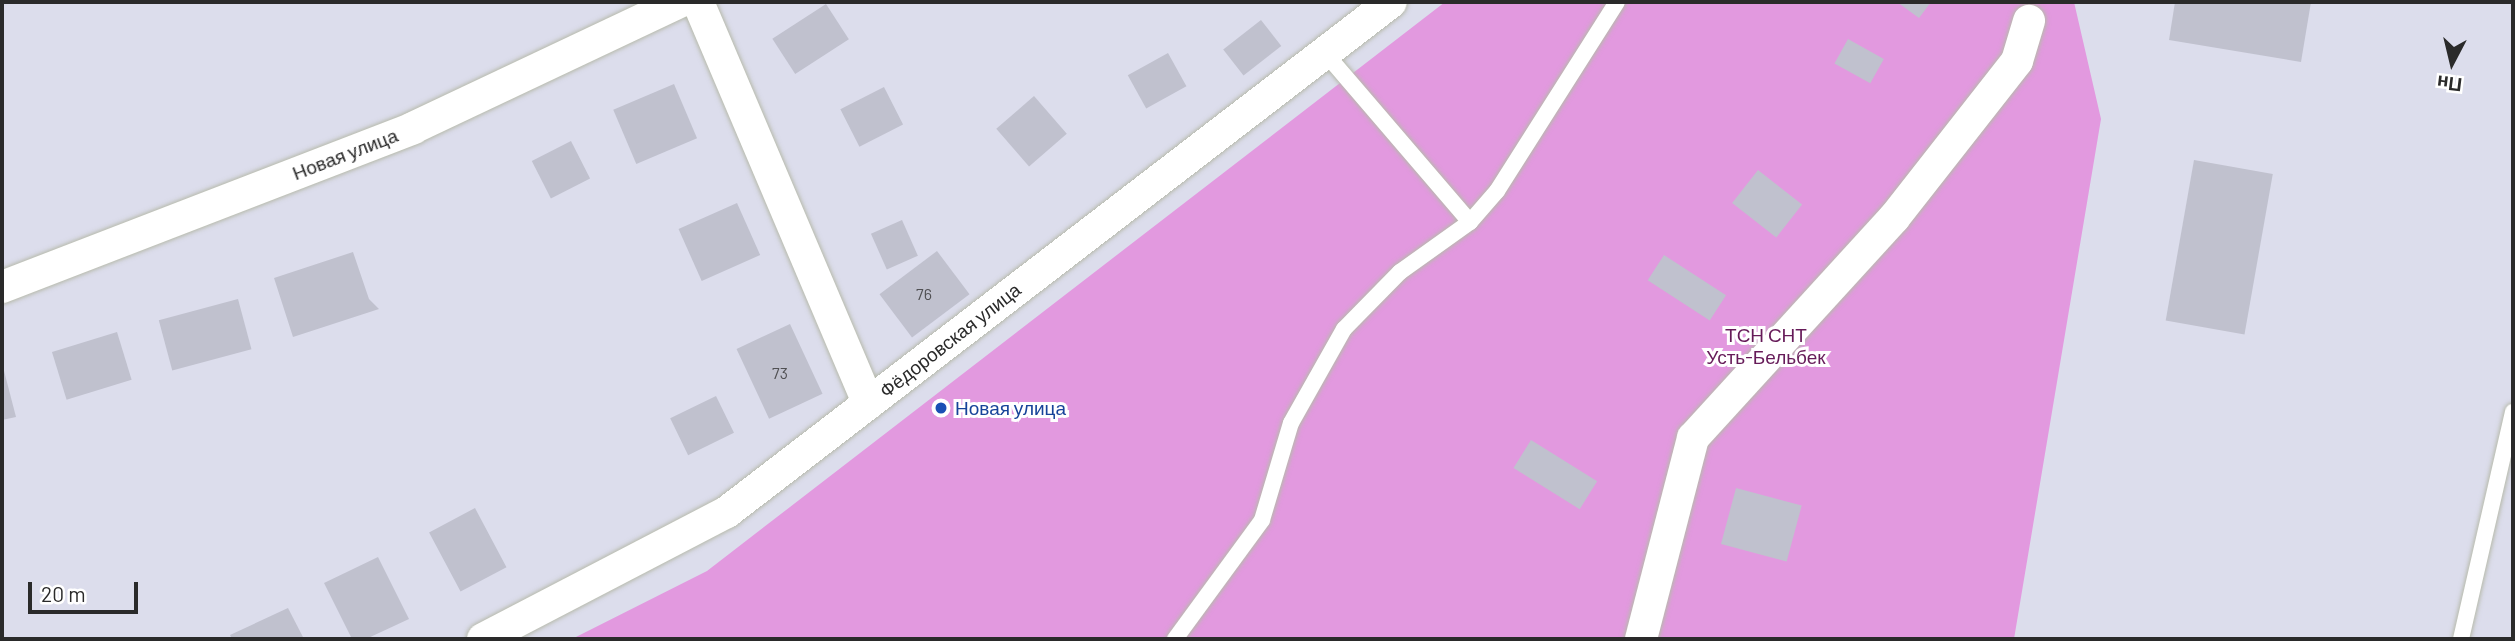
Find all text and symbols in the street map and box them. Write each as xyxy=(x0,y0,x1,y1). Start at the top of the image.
north arrow xyxy=(2417,28,2487,98)
text: Пн xyxy=(2436,71,2463,97)
street label: Новая улица xyxy=(289,123,401,185)
street label: Фёдоровская улица xyxy=(875,278,1025,402)
house number: 76 xyxy=(916,284,932,304)
park label: ТСН СНТ Усть-Бельбек xyxy=(1706,324,1826,368)
house number: 73 xyxy=(772,363,788,383)
place label: Новая улица xyxy=(955,397,1066,419)
marker: Новая улица xyxy=(933,400,949,416)
scale bar xyxy=(32,568,142,612)
text: 20 m xyxy=(41,581,86,606)

